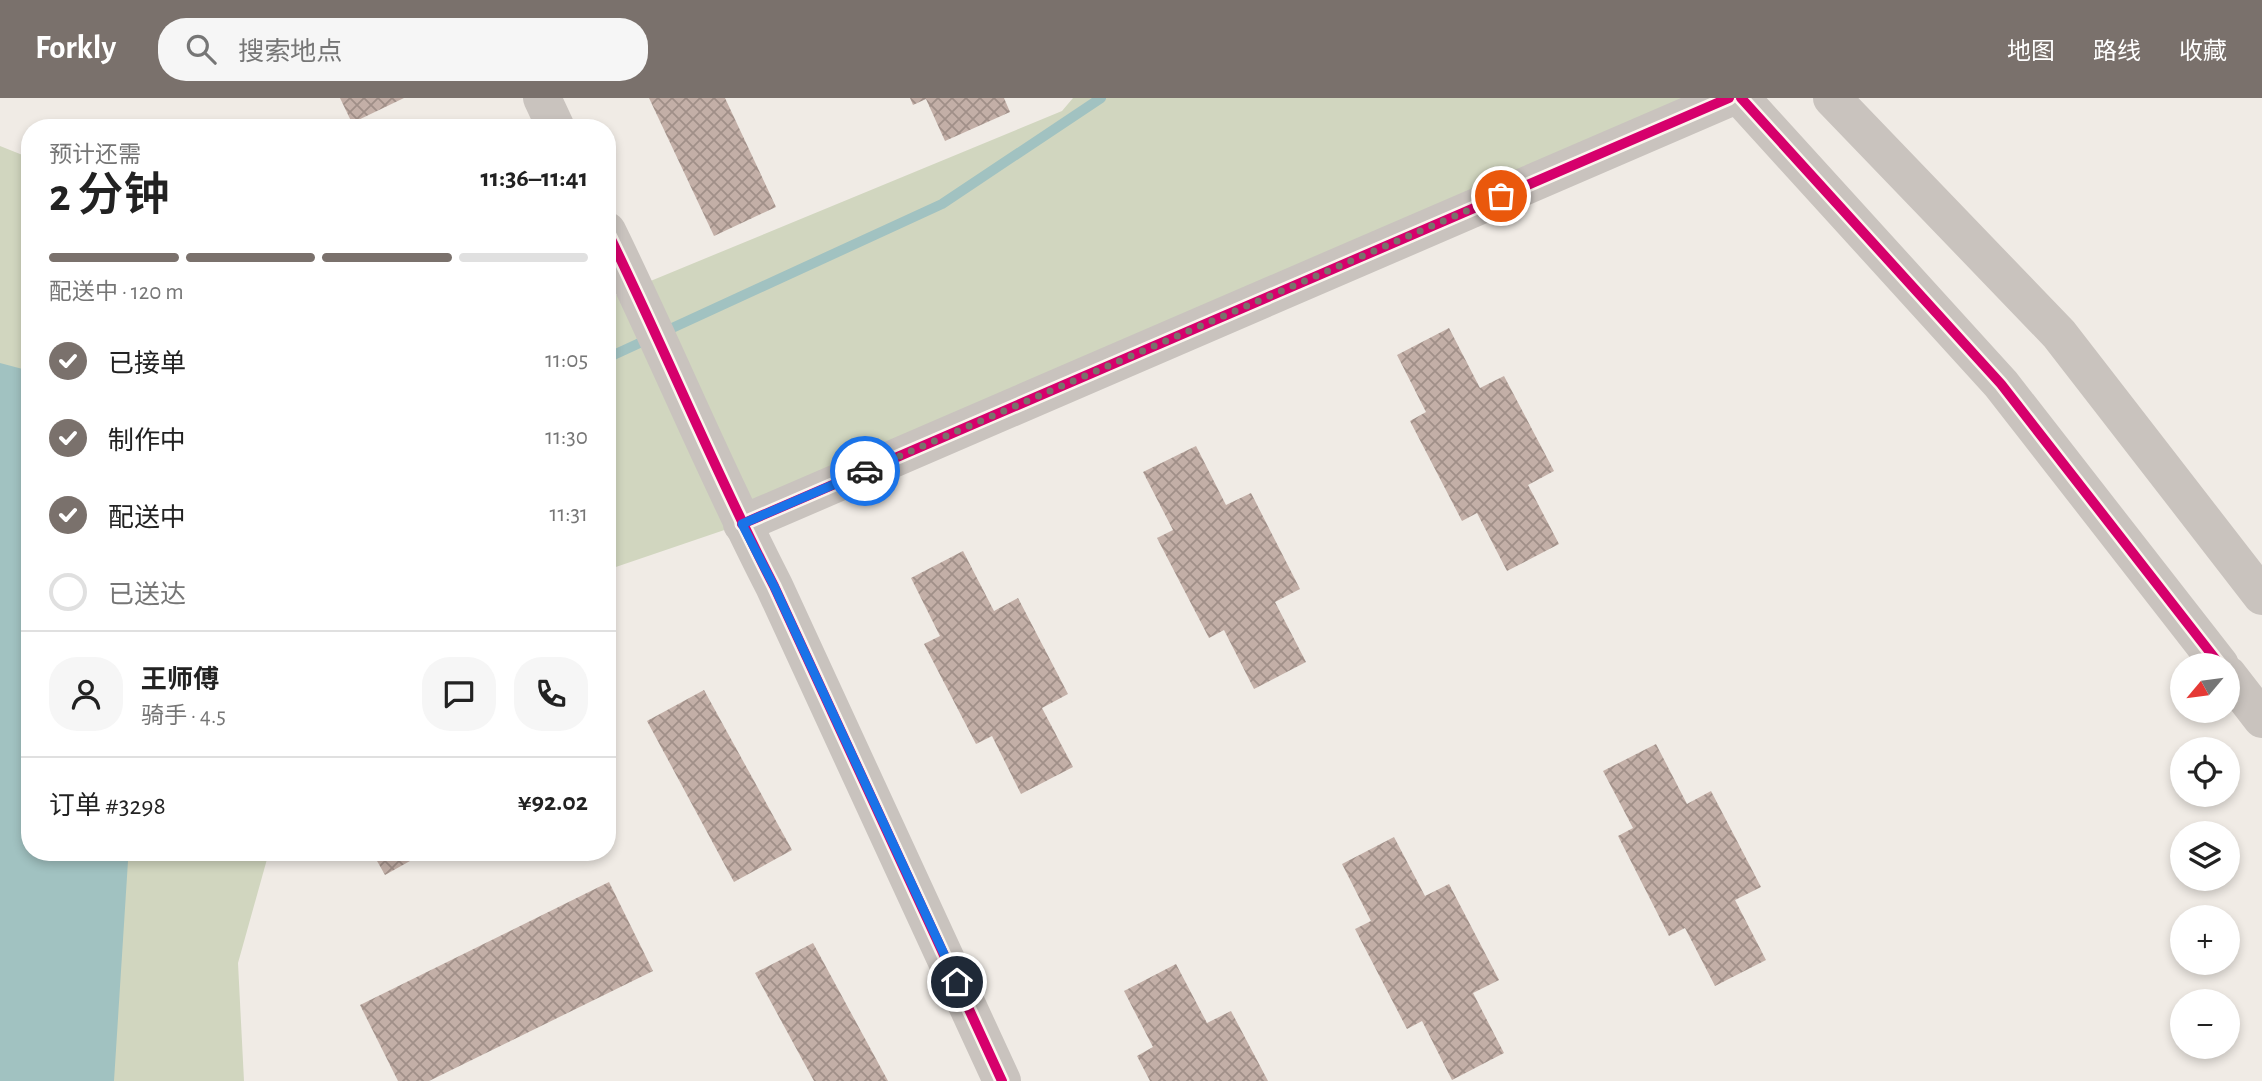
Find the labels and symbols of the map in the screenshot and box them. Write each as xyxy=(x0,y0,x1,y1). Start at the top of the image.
pin xyxy=(1471,166,1531,226)
courier xyxy=(830,436,900,506)
north arrow xyxy=(2170,653,2240,723)
pin xyxy=(927,952,987,1012)

